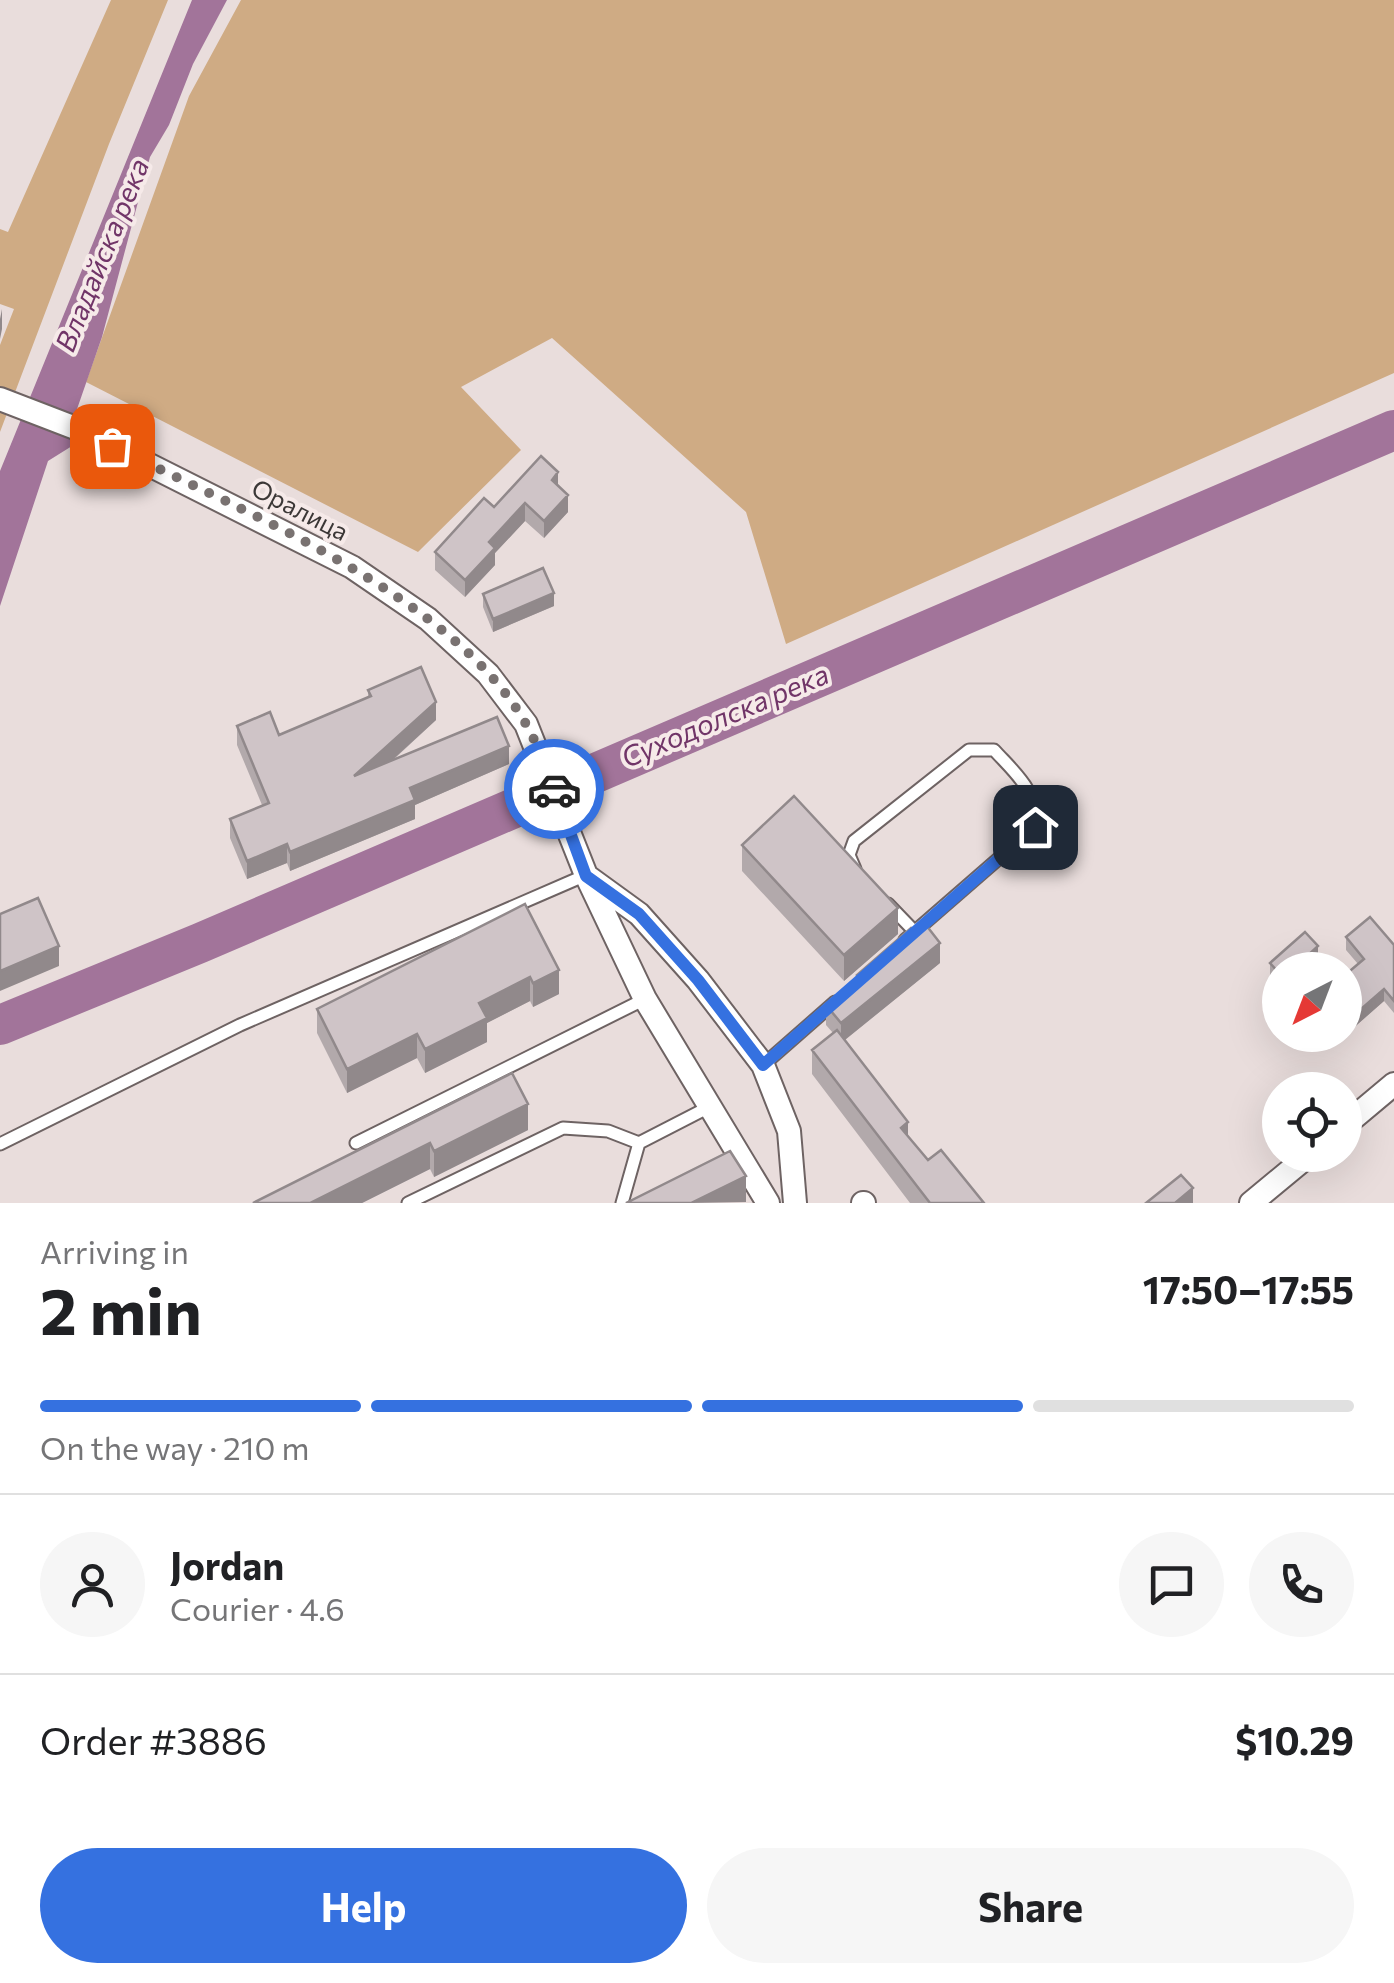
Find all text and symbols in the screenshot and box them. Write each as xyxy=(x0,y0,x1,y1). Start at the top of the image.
water label: Владайска река xyxy=(47,153,155,356)
pin xyxy=(70,404,155,489)
icon: bag xyxy=(85,419,140,474)
street label: Оралица xyxy=(247,472,354,546)
water label: Суходолска река xyxy=(616,656,834,774)
courier xyxy=(504,739,604,839)
icon: car xyxy=(527,762,582,817)
pin xyxy=(993,785,1078,870)
icon: home xyxy=(1008,800,1063,855)
north arrow xyxy=(1262,952,1362,1052)
map controls xyxy=(1262,952,1362,1172)
button: locate xyxy=(1262,1072,1362,1172)
text: Arriving in xyxy=(40,1231,189,1271)
text: 17:50–17:55 xyxy=(1143,1265,1354,1312)
text: 2 min xyxy=(40,1269,202,1348)
text: On the way · 210 m xyxy=(40,1427,309,1467)
button: person xyxy=(40,1532,145,1637)
button: chat xyxy=(1119,1532,1224,1637)
button: phone xyxy=(1249,1532,1354,1637)
text: Jordan xyxy=(170,1541,284,1588)
text: Courier · 4.6 xyxy=(170,1588,345,1628)
text: Order #3886 xyxy=(40,1716,267,1763)
text: $10.29 xyxy=(1235,1716,1354,1763)
button: Help xyxy=(40,1848,687,1963)
button: Share xyxy=(707,1848,1354,1963)

